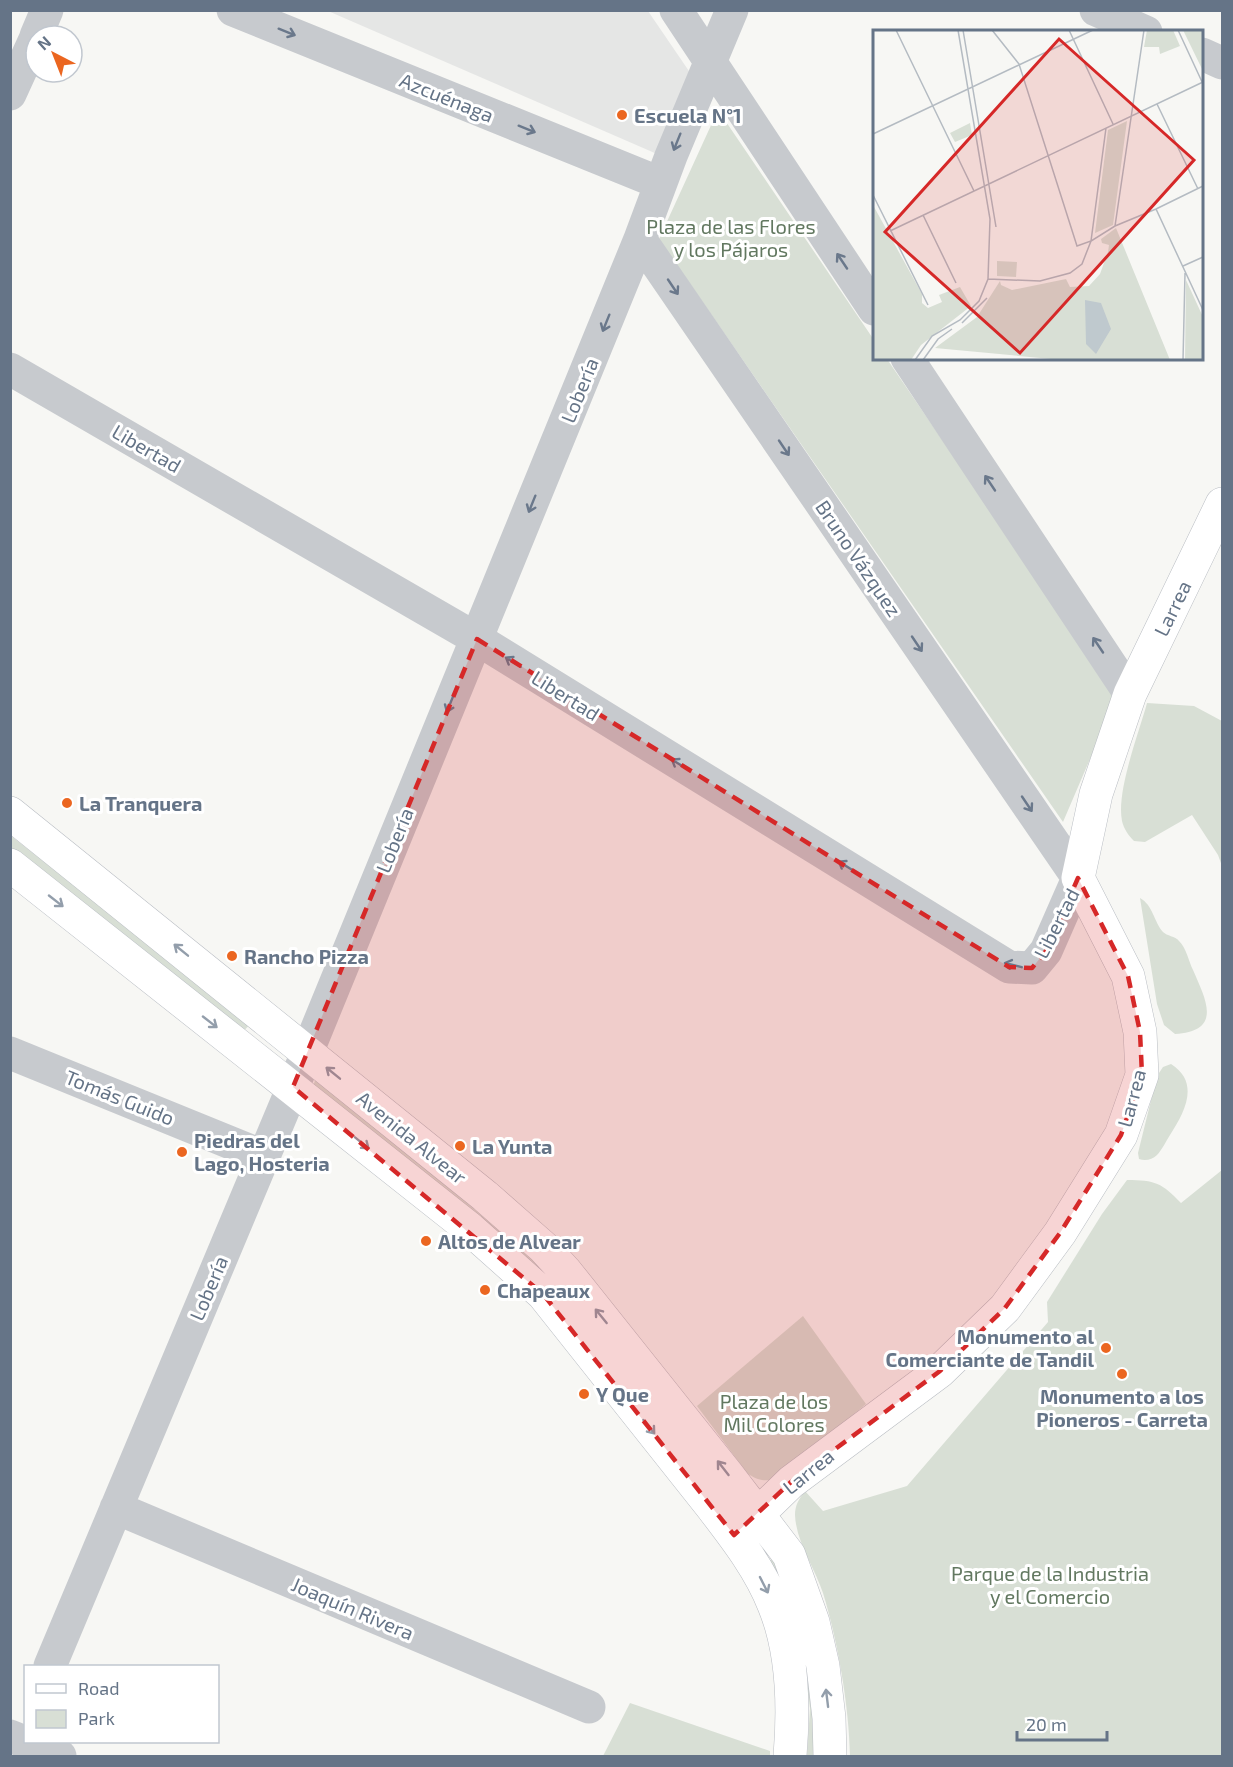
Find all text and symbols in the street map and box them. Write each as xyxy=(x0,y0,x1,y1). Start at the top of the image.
north arrow xyxy=(24,24,84,84)
one-way arrow xyxy=(278,27,296,38)
inset map xyxy=(873,30,1203,360)
text: N xyxy=(33,32,54,53)
street label: Azcuénaga xyxy=(397,67,497,127)
place label: Escuela N°1 xyxy=(634,103,742,127)
marker: Escuela N°1 xyxy=(615,108,629,122)
one-way arrow xyxy=(517,124,535,135)
one-way arrow xyxy=(671,132,682,150)
park label: Plaza de las Flores y los Pájaros xyxy=(646,214,816,261)
one-way arrow xyxy=(836,253,848,269)
one-way arrow xyxy=(668,278,680,295)
one-way arrow xyxy=(600,314,611,332)
street label: Lobería xyxy=(555,354,603,426)
street label: Libertad xyxy=(108,419,186,477)
one-way arrow xyxy=(778,439,790,456)
one-way arrow xyxy=(984,475,996,491)
one-way arrow xyxy=(526,494,537,512)
street label: Bruno Vázquez xyxy=(811,495,907,621)
street label: Larrea xyxy=(1148,576,1196,640)
one-way arrow xyxy=(911,635,923,651)
one-way arrow xyxy=(1092,637,1104,654)
one-way arrow xyxy=(505,655,522,667)
street label: Libertad xyxy=(528,665,604,725)
one-way arrow xyxy=(444,694,455,712)
one-way arrow xyxy=(671,758,688,770)
place label: La Tranquera xyxy=(79,791,202,815)
marker: La Tranquera xyxy=(60,796,74,810)
one-way arrow xyxy=(1021,796,1033,812)
street label: Lobería xyxy=(370,804,418,876)
one-way arrow xyxy=(838,860,855,872)
street label: Libertad xyxy=(1028,884,1084,962)
one-way arrow xyxy=(48,895,64,908)
one-way arrow xyxy=(173,944,189,957)
place label: Rancho Pizza xyxy=(244,944,369,968)
marker: Rancho Pizza xyxy=(225,949,239,963)
one-way arrow xyxy=(1004,959,1023,971)
one-way arrow xyxy=(201,1015,217,1028)
street label: Tomás Guido xyxy=(62,1064,178,1130)
one-way arrow xyxy=(325,1066,341,1079)
street label: Larrea xyxy=(1112,1067,1150,1129)
street label: Avenida Alvear xyxy=(352,1085,472,1189)
place label: Piedras del Lago, Hosteria xyxy=(194,1128,330,1175)
place label: La Yunta xyxy=(472,1134,553,1158)
one-way arrow xyxy=(354,1137,370,1150)
marker: La Yunta xyxy=(453,1139,467,1153)
marker: Piedras del Lago, Hosteria xyxy=(175,1145,189,1159)
place label: Altos de Alvear xyxy=(438,1229,581,1253)
marker: Altos de Alvear xyxy=(419,1234,433,1248)
street label: Lobería xyxy=(184,1252,232,1324)
place label: Chapeaux xyxy=(497,1278,591,1302)
marker: Chapeaux xyxy=(478,1283,492,1297)
one-way arrow xyxy=(594,1308,607,1324)
place label: Monumento al Comerciante de Tandil xyxy=(885,1324,1094,1371)
marker: Monumento al Comerciante de Tandil xyxy=(1099,1341,1113,1355)
marker: Monumento a los Pioneros - Carreta xyxy=(1115,1367,1129,1381)
place label: Y Que xyxy=(596,1382,649,1407)
place label: Monumento a los Pioneros - Carreta xyxy=(1036,1384,1208,1431)
marker: Y Que xyxy=(577,1387,591,1401)
park label: Plaza de los Mil Colores xyxy=(720,1389,828,1436)
one-way arrow xyxy=(642,1418,655,1434)
street label: Larrea xyxy=(778,1443,838,1499)
one-way arrow xyxy=(716,1460,729,1476)
park label: Parque de la Industria y el Comercio xyxy=(951,1561,1149,1608)
street label: Joaquín Rivera xyxy=(288,1571,418,1645)
one-way arrow xyxy=(758,1576,770,1593)
legend xyxy=(24,1665,219,1743)
text: Road xyxy=(78,1677,119,1699)
one-way arrow xyxy=(821,1689,832,1709)
scale bar xyxy=(1017,1704,1107,1742)
text: Park xyxy=(78,1707,115,1729)
text: 20 m xyxy=(1026,1713,1067,1735)

